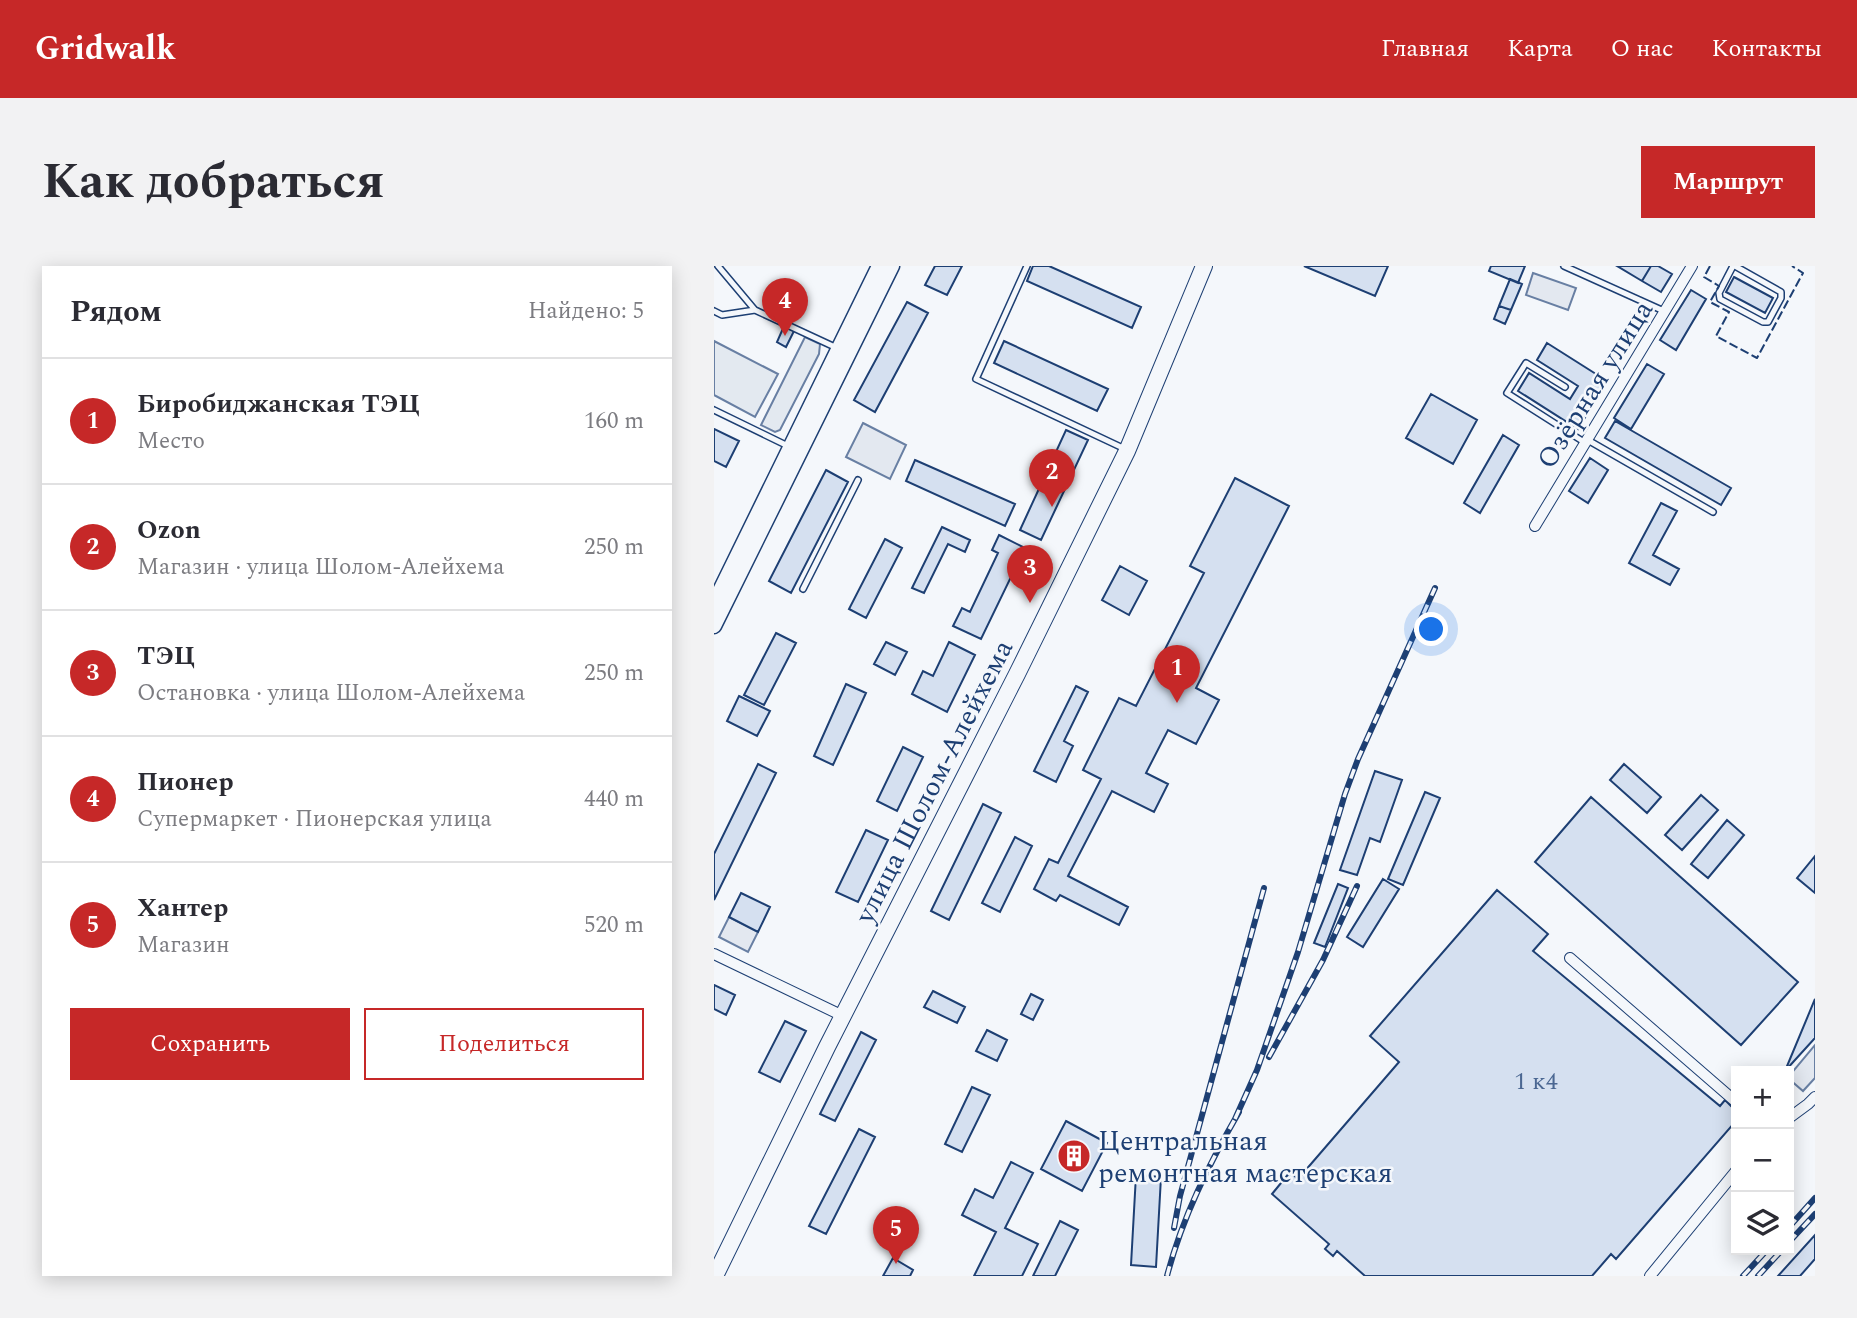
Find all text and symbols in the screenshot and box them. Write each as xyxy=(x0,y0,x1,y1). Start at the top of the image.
text: Gridwalk xyxy=(35,24,176,74)
text: Главная xyxy=(1381,31,1469,67)
text: Карта xyxy=(1507,31,1573,67)
text: О нас xyxy=(1611,31,1674,67)
text: Контакты xyxy=(1712,31,1822,67)
text: Как добраться xyxy=(42,145,384,220)
button: Маршрут xyxy=(1641,146,1815,218)
pin: 4 xyxy=(762,278,808,336)
text: Рядом xyxy=(70,289,162,335)
street label: Озёрная улица xyxy=(1526,292,1665,478)
text: Найдено: 5 xyxy=(528,294,644,329)
text: Биробиджанская ТЭЦ xyxy=(137,384,420,424)
text: 1 xyxy=(87,404,99,439)
text: 160 m xyxy=(584,404,644,439)
text: Место xyxy=(137,424,205,459)
pin: 2 xyxy=(1029,449,1075,507)
text: Ozon xyxy=(137,510,201,550)
text: 2 xyxy=(87,530,99,565)
text: 250 m xyxy=(584,530,644,565)
pin: 3 xyxy=(1007,545,1053,603)
text: Магазин · улица Шолом-Алейхема xyxy=(137,550,505,585)
your location xyxy=(1414,612,1448,646)
street label: улица Шолом-Алейхема xyxy=(844,632,1025,932)
text: ТЭЦ xyxy=(137,636,195,676)
pin: 1 xyxy=(1154,645,1200,703)
text: 3 xyxy=(87,656,99,691)
text: 250 m xyxy=(584,656,644,691)
text: Остановка · улица Шолом-Алейхема xyxy=(137,676,525,711)
text: Пионер xyxy=(137,762,233,802)
text: 4 xyxy=(87,782,99,817)
text: 440 m xyxy=(584,782,644,817)
text: Супермаркет · Пионерская улица xyxy=(137,802,492,837)
text: Хантер xyxy=(137,888,228,928)
text: 5 xyxy=(87,908,99,943)
text: 520 m xyxy=(584,908,644,943)
text: Магазин xyxy=(137,928,230,963)
button: Сохранить xyxy=(70,1008,350,1080)
button: Поделиться xyxy=(364,1008,644,1080)
house number: 1 к4 xyxy=(1514,1064,1558,1100)
map controls xyxy=(1731,1066,1794,1255)
button: + xyxy=(1731,1066,1794,1129)
place label: Центральная ремонтная мастерская xyxy=(1098,1120,1393,1195)
button: − xyxy=(1731,1129,1794,1192)
building icon: Центральная ремонтная мастерская xyxy=(1055,1137,1093,1175)
button: layers xyxy=(1731,1192,1794,1255)
pin: 5 xyxy=(873,1206,919,1264)

